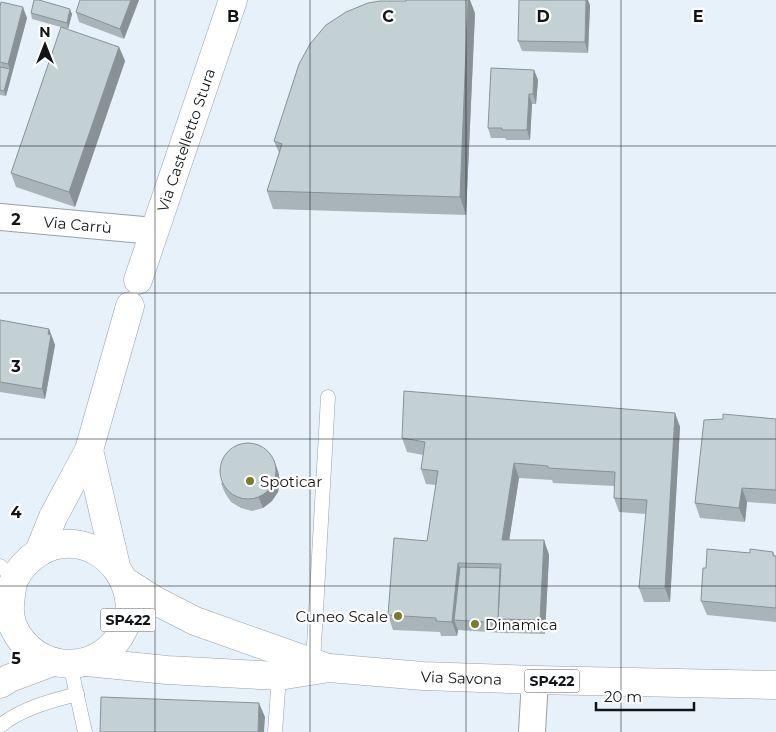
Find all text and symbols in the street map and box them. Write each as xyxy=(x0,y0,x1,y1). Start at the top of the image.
text: B xyxy=(227,7,239,26)
text: C xyxy=(382,7,394,26)
text: D xyxy=(536,7,550,26)
text: E xyxy=(693,7,703,26)
north arrow xyxy=(20,20,70,70)
text: N xyxy=(39,23,51,41)
street label: Via Castelletto Stura xyxy=(152,66,219,214)
text: 2 xyxy=(11,210,21,229)
street label: Via Carrù xyxy=(43,212,113,237)
text: 3 xyxy=(10,357,21,376)
place label: Spoticar xyxy=(260,472,322,491)
marker: Spoticar xyxy=(244,475,256,487)
text: 4 xyxy=(10,503,22,522)
place label: Cuneo Scale xyxy=(295,607,388,626)
road number: SP422 xyxy=(100,608,156,632)
marker: Cuneo Scale xyxy=(392,610,404,622)
place label: Dinamica xyxy=(485,615,558,634)
marker: Dinamica xyxy=(469,618,481,630)
text: 5 xyxy=(11,649,21,668)
street label: Via Savona xyxy=(420,666,502,688)
road number: SP422 xyxy=(524,669,580,692)
scale bar xyxy=(596,680,694,712)
text: 20 m xyxy=(604,687,642,706)

